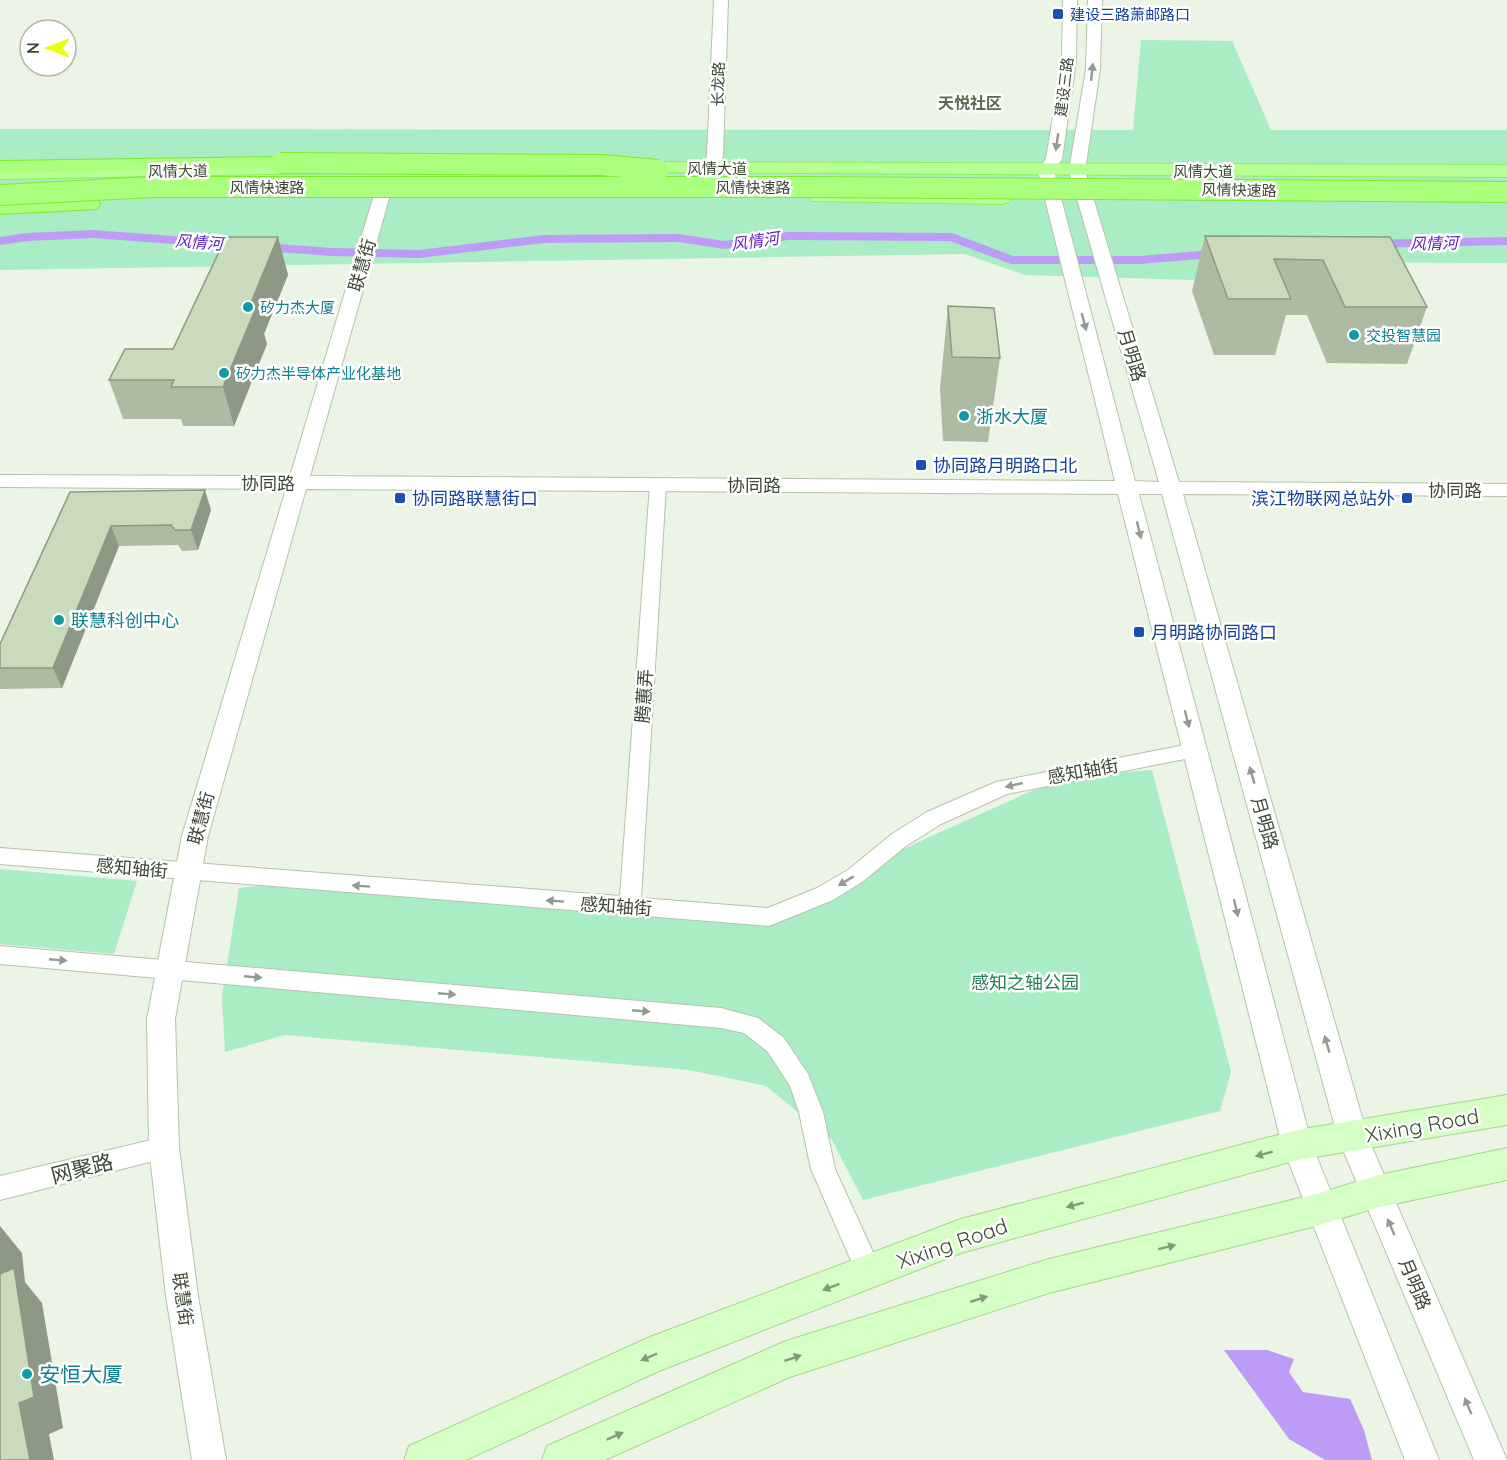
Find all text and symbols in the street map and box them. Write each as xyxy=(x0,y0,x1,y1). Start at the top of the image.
place label: 建设三路萧邮路口 xyxy=(1070,5,1190,24)
marker: 建设三路萧邮路口 xyxy=(1051,7,1065,21)
north arrow xyxy=(18,18,78,78)
text: N xyxy=(23,42,43,54)
street label: 建设三路 xyxy=(1051,56,1077,118)
street label: 长龙路 xyxy=(708,61,728,107)
one-way arrow xyxy=(1087,62,1097,81)
district label: 天悦社区 xyxy=(938,93,1002,113)
one-way arrow xyxy=(1052,132,1061,151)
street label: 风情大道 xyxy=(687,159,747,178)
street label: 风情大道 xyxy=(148,161,208,181)
street label: 风情大道 xyxy=(1173,162,1233,181)
street label: 风情快速路 xyxy=(229,178,305,197)
street label: 风情快速路 xyxy=(715,178,791,197)
street label: 风情快速路 xyxy=(1201,180,1277,200)
water label: 风情河 xyxy=(730,227,783,254)
water label: 风情河 xyxy=(174,230,227,254)
water label: 风情河 xyxy=(1410,233,1461,253)
street label: 联慧街 xyxy=(344,236,380,294)
place label: 矽力杰大厦 xyxy=(260,298,335,317)
marker: 矽力杰大厦 xyxy=(241,300,255,314)
one-way arrow xyxy=(1080,313,1089,331)
street label: 月明路 xyxy=(1113,326,1151,384)
place label: 交投智慧园 xyxy=(1366,326,1441,345)
marker: 交投智慧园 xyxy=(1347,328,1361,342)
place label: 矽力杰半导体产业化基地 xyxy=(236,364,401,383)
marker: 矽力杰半导体产业化基地 xyxy=(217,366,231,380)
place label: 浙水大厦 xyxy=(976,405,1048,428)
marker: 浙水大厦 xyxy=(957,409,971,423)
place label: 协同路月明路口北 xyxy=(933,454,1077,477)
marker: 协同路月明路口北 xyxy=(914,458,928,472)
street label: 协同路 xyxy=(241,472,295,495)
street label: 协同路 xyxy=(727,474,781,497)
street label: 协同路 xyxy=(1428,479,1482,502)
place label: 协同路联慧街口 xyxy=(412,487,538,510)
place label: 滨江物联网总站外 xyxy=(1251,487,1395,510)
marker: 协同路联慧街口 xyxy=(393,491,407,505)
marker: 滨江物联网总站外 xyxy=(1400,491,1414,505)
one-way arrow xyxy=(1134,521,1144,540)
place label: 联慧科创中心 xyxy=(71,609,179,632)
marker: 联慧科创中心 xyxy=(52,613,66,627)
place label: 月明路协同路口 xyxy=(1151,621,1277,644)
marker: 月明路协同路口 xyxy=(1132,625,1146,639)
street label: 腾蕙弄 xyxy=(631,668,657,724)
one-way arrow xyxy=(1183,710,1193,729)
street label: 感知轴街 xyxy=(1046,753,1120,789)
one-way arrow xyxy=(1246,766,1256,784)
one-way arrow xyxy=(1005,780,1023,790)
street label: 联慧街 xyxy=(183,789,219,847)
street label: 月明路 xyxy=(1247,794,1283,852)
street label: 感知轴街 xyxy=(95,853,169,883)
one-way arrow xyxy=(837,876,854,886)
one-way arrow xyxy=(351,881,370,891)
street label: 感知轴街 xyxy=(579,892,653,920)
one-way arrow xyxy=(546,896,565,906)
one-way arrow xyxy=(1231,899,1241,917)
one-way arrow xyxy=(49,955,68,965)
park label: 感知之轴公园 xyxy=(971,971,1079,994)
one-way arrow xyxy=(243,972,262,982)
one-way arrow xyxy=(437,989,456,999)
one-way arrow xyxy=(632,1006,651,1016)
one-way arrow xyxy=(1321,1034,1331,1053)
street label: Xixing Road xyxy=(1363,1102,1481,1148)
street label: 网聚路 xyxy=(48,1148,116,1188)
one-way arrow xyxy=(1254,1150,1272,1159)
one-way arrow xyxy=(1066,1201,1085,1211)
street label: Xixing Road xyxy=(893,1212,1011,1274)
one-way arrow xyxy=(1386,1219,1395,1236)
one-way arrow xyxy=(1158,1242,1176,1252)
street label: 月明路 xyxy=(1394,1255,1436,1313)
street label: 联慧街 xyxy=(168,1271,198,1327)
one-way arrow xyxy=(822,1282,840,1292)
one-way arrow xyxy=(970,1293,988,1303)
one-way arrow xyxy=(640,1353,658,1362)
one-way arrow xyxy=(784,1353,802,1362)
place label: 安恒大厦 xyxy=(39,1361,123,1387)
marker: 安恒大厦 xyxy=(20,1367,34,1381)
one-way arrow xyxy=(1463,1397,1473,1415)
one-way arrow xyxy=(606,1431,624,1441)

